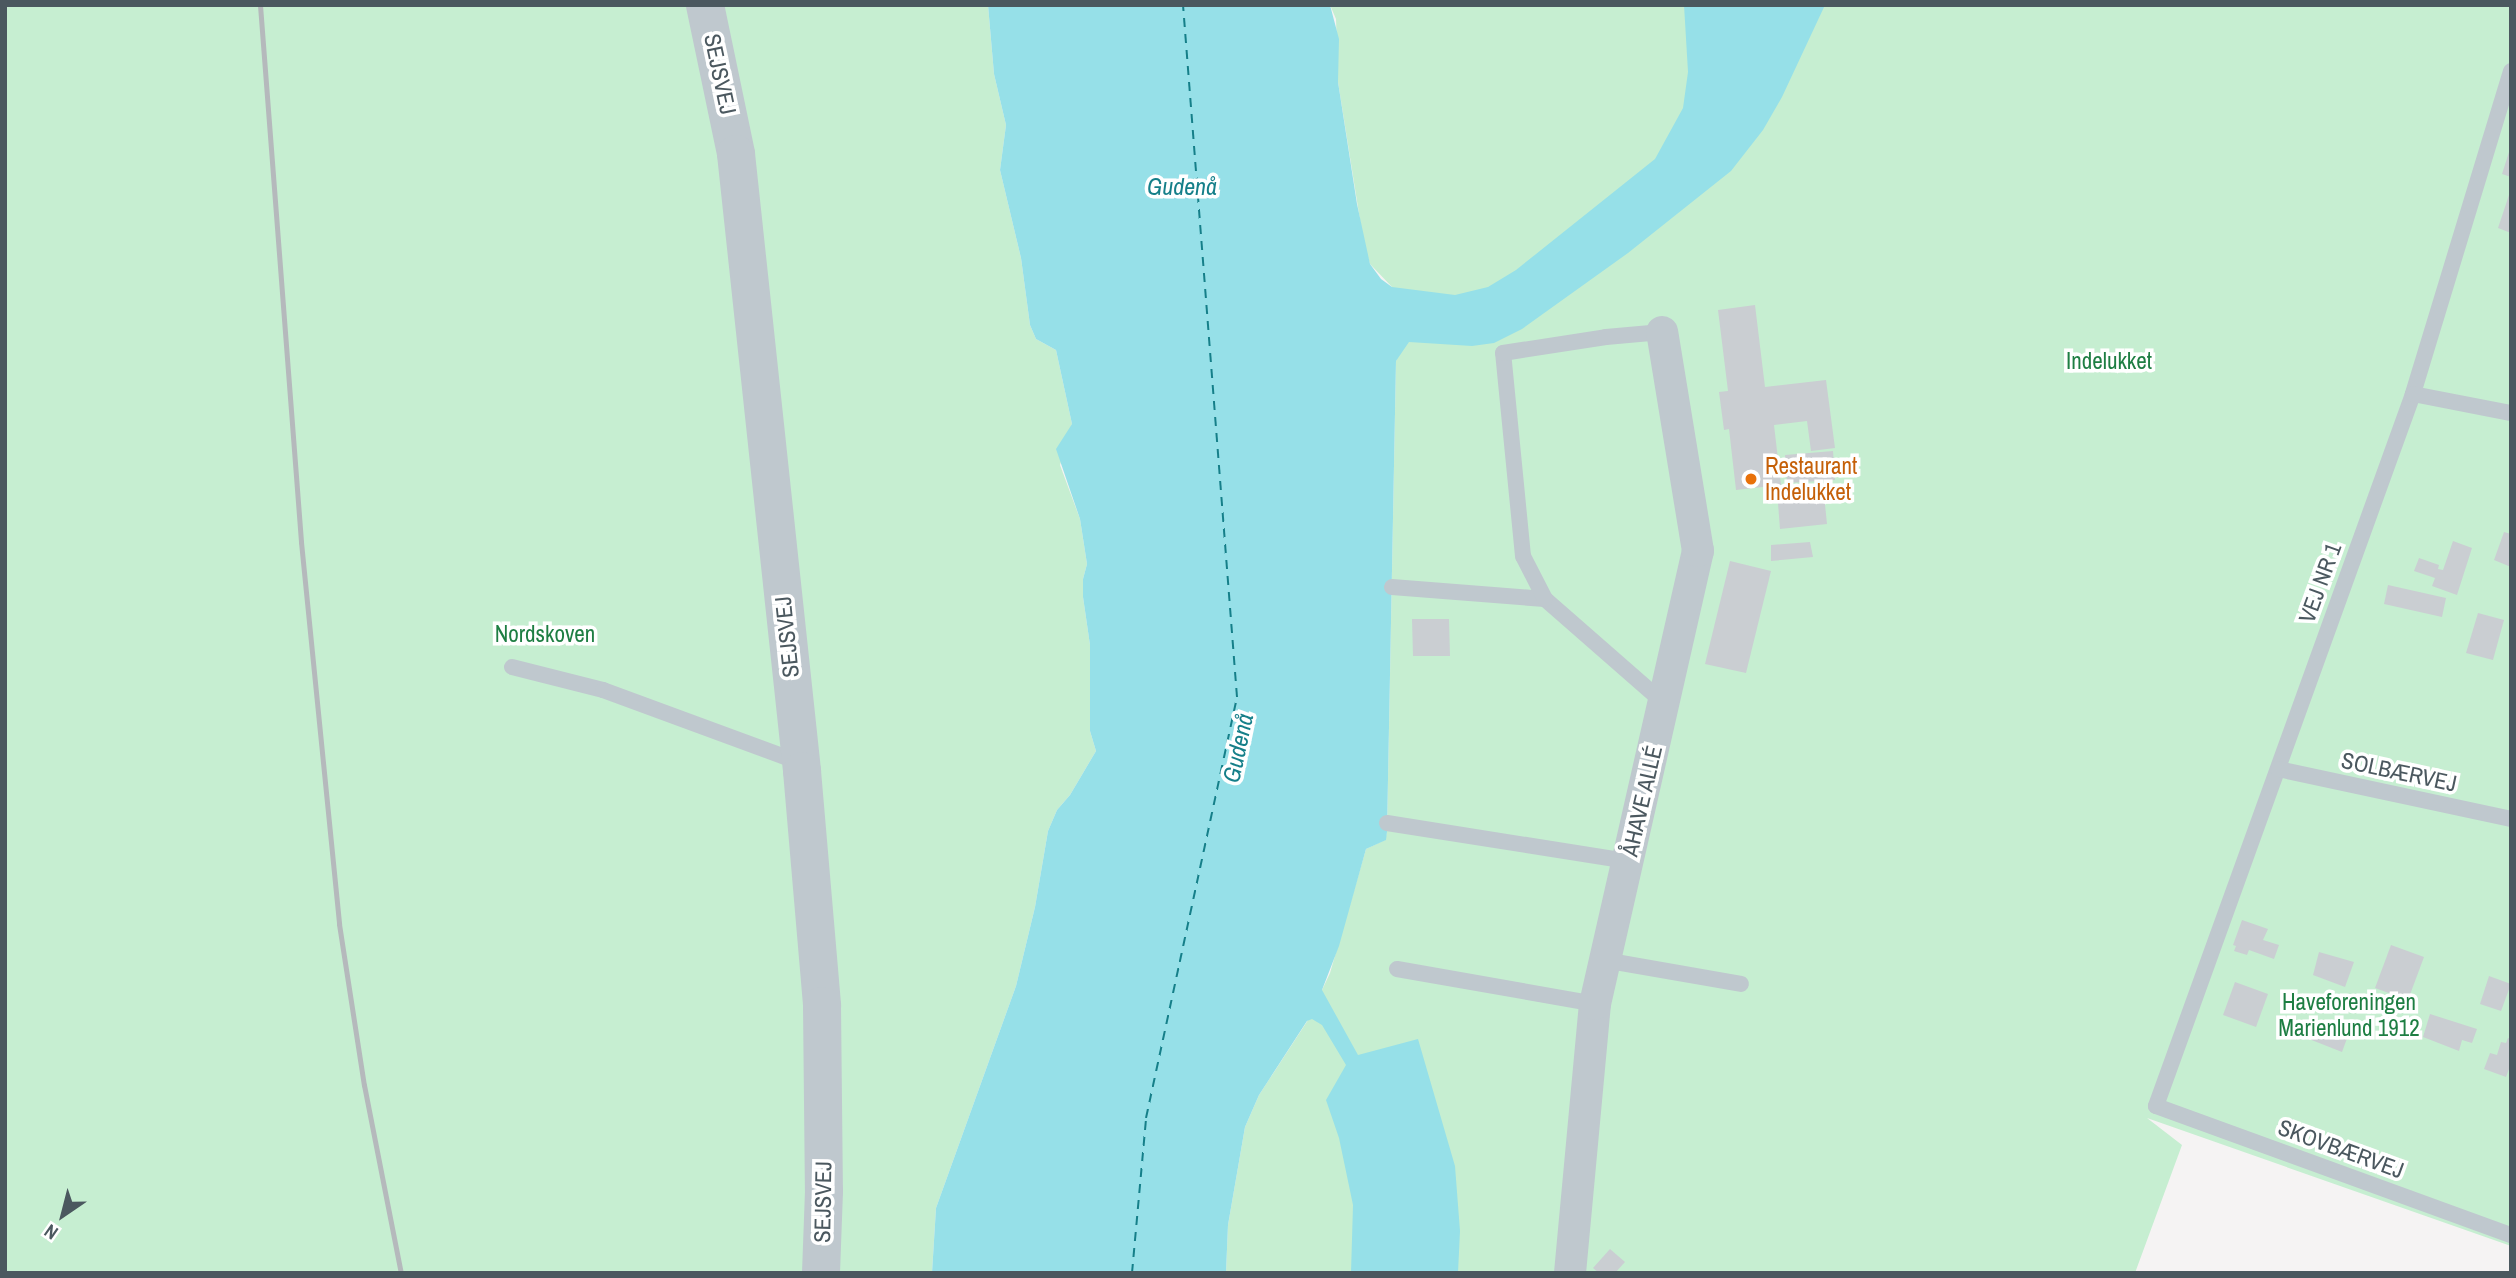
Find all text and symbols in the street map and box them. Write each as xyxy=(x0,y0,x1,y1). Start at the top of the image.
street label: SEJSVEJ xyxy=(698,31,742,117)
water label: Gudenå xyxy=(1147,173,1217,201)
park label: Indelukket xyxy=(2066,347,2152,375)
place label: Restaurant Indelukket xyxy=(1765,452,1857,506)
marker: Restaurant Indelukket xyxy=(1743,471,1759,487)
street label: VEJ NR 1 xyxy=(2293,539,2347,627)
street label: SEJSVEJ xyxy=(769,595,805,679)
park label: Nordskoven xyxy=(495,620,595,648)
water label: Gudenå xyxy=(1217,711,1259,785)
street label: ÅHAVE ALLÉ xyxy=(1616,742,1668,860)
street label: SOLBÆRVEJ xyxy=(2339,746,2459,798)
park label: Haveforeningen Marienlund 1912 xyxy=(2278,988,2420,1042)
street label: SKOVBÆRVEJ xyxy=(2274,1114,2408,1184)
street label: SEJSVEJ xyxy=(808,1161,838,1243)
north arrow xyxy=(28,1180,98,1250)
text: N xyxy=(39,1218,63,1246)

